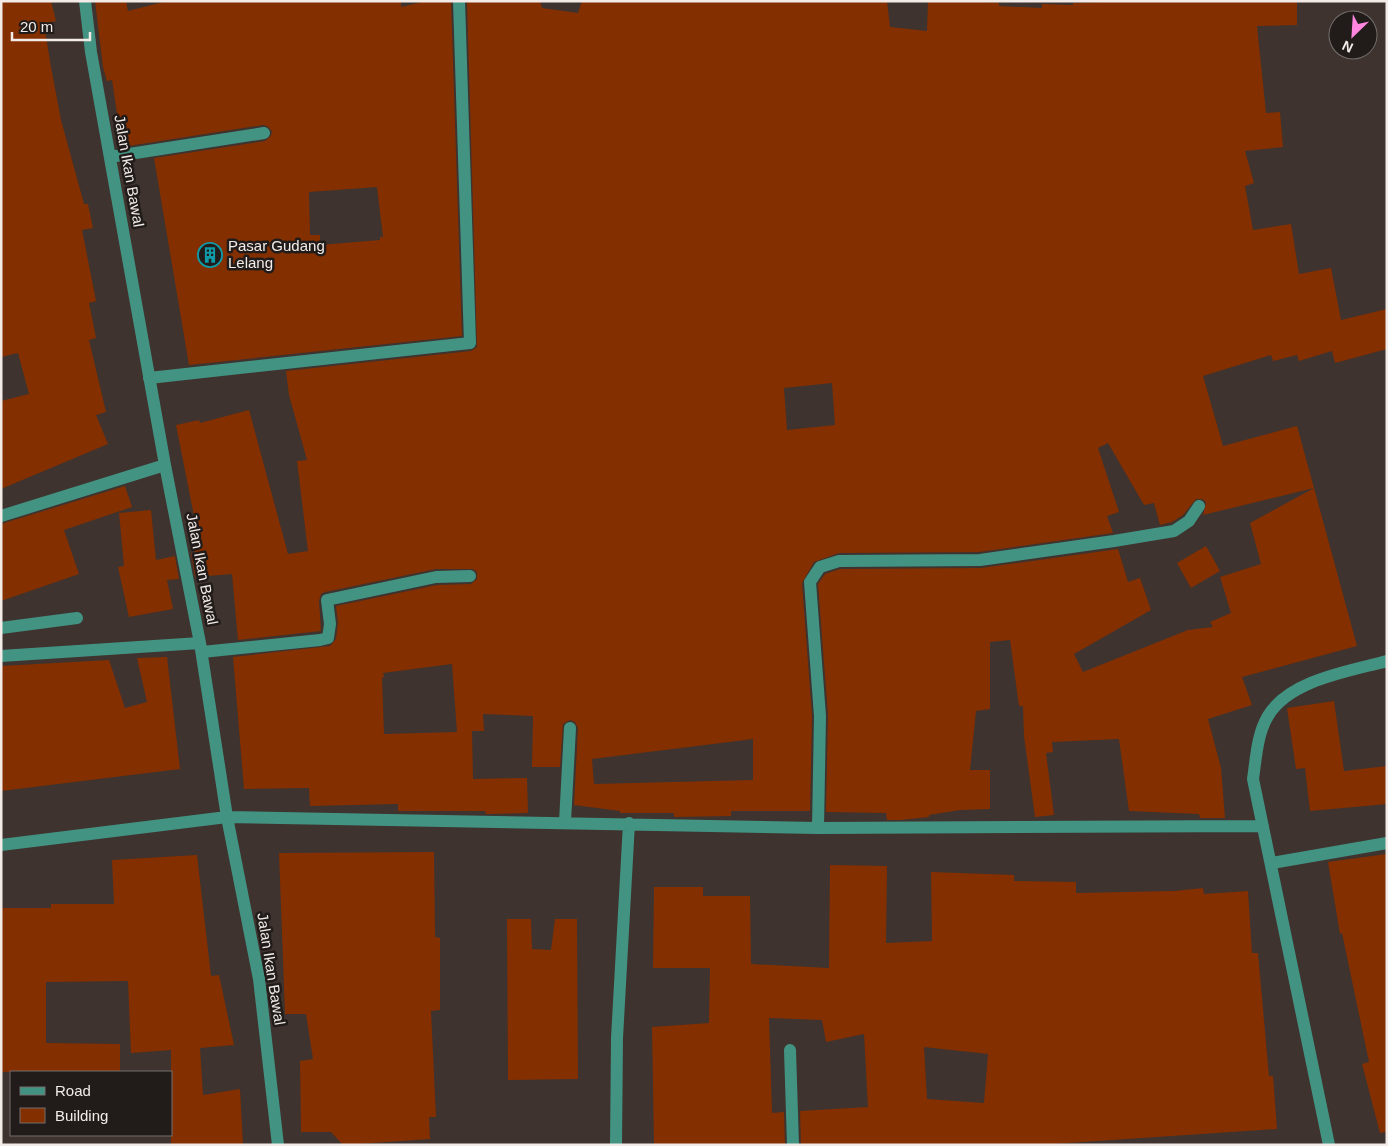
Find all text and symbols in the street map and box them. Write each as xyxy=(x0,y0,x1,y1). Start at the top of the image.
scale bar xyxy=(12,10,90,42)
north arrow xyxy=(1328,10,1378,60)
text: 20 m xyxy=(20,18,53,35)
text: N xyxy=(1340,37,1355,56)
street label: Jalan Ikan Bawal xyxy=(111,114,148,228)
place label: Pasar Gudang Lelang xyxy=(228,237,325,271)
building icon: Pasar Gudang Lelang xyxy=(197,242,223,268)
street label: Jalan Ikan Bawal xyxy=(183,512,222,626)
street label: Jalan Ikan Bawal xyxy=(254,912,289,1026)
legend xyxy=(10,1071,172,1136)
text: Road xyxy=(55,1082,91,1099)
text: Building xyxy=(55,1107,108,1124)

